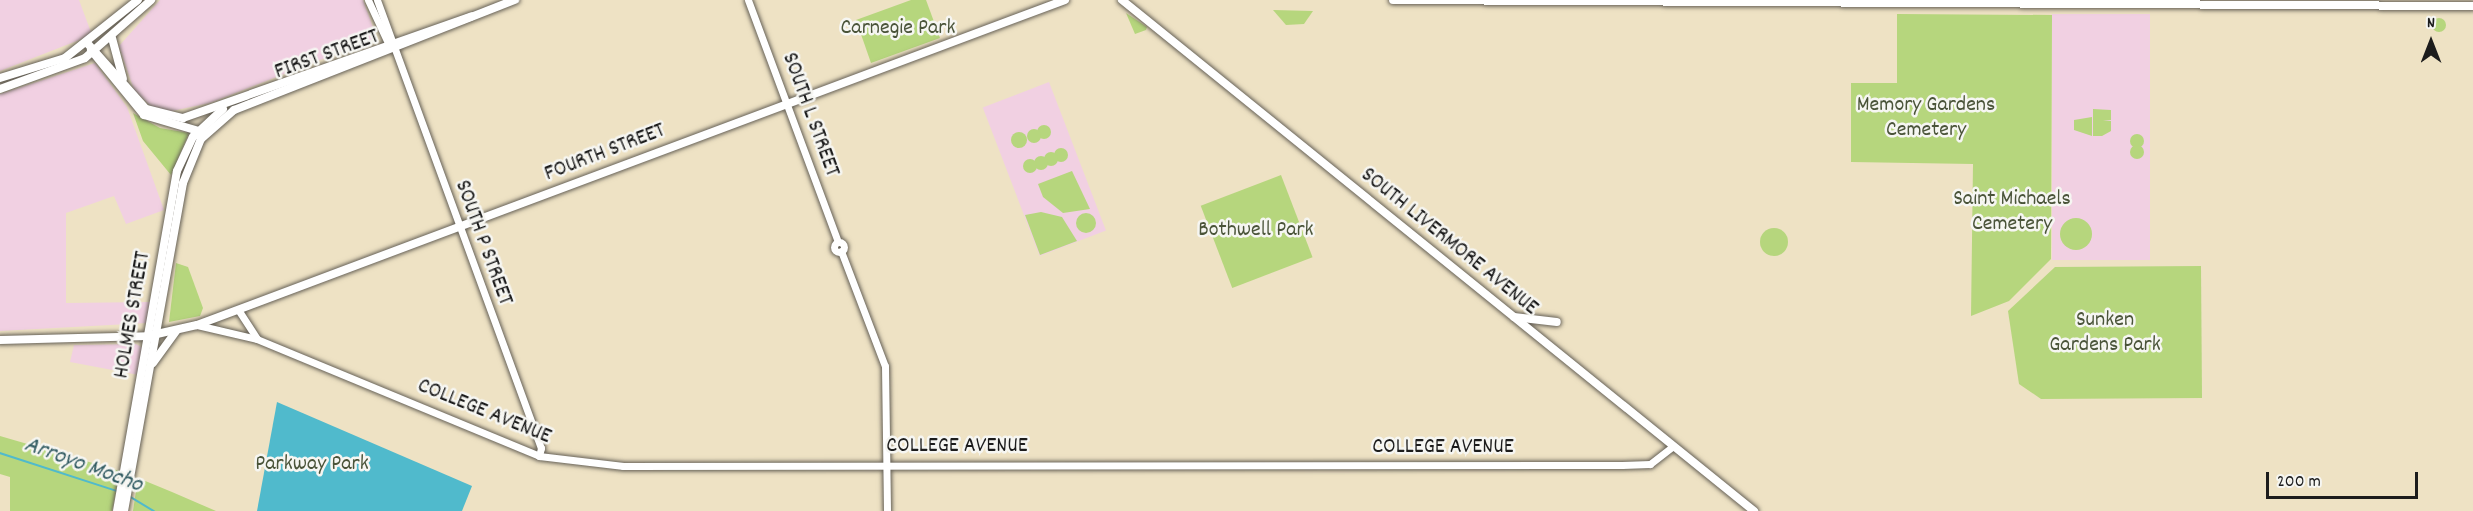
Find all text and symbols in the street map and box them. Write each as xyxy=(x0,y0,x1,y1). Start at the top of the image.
north arrow xyxy=(2401,12,2461,72)
text: N xyxy=(2427,12,2435,35)
park label: Carnegie Park xyxy=(840,16,956,42)
street label: FIRST STREET xyxy=(271,24,383,86)
street label: SOUTH L STREET xyxy=(775,49,845,181)
park label: Memory Gardens Cemetery xyxy=(1857,92,1995,144)
street label: FOURTH STREET xyxy=(541,118,669,188)
street label: SOUTH LIVERMORE AVENUE xyxy=(1355,162,1543,322)
street label: SOUTH P STREET xyxy=(448,177,518,309)
park label: Saint Michaels Cemetery xyxy=(1953,186,2071,237)
park label: Bothwell Park xyxy=(1198,218,1314,244)
street label: HOLMES STREET xyxy=(109,249,157,381)
park label: Sunken Gardens Park xyxy=(2049,307,2161,358)
street label: COLLEGE AVENUE xyxy=(413,373,555,451)
water label: Arroyo Mocho xyxy=(20,431,146,501)
street label: COLLEGE AVENUE xyxy=(886,434,1028,460)
street label: COLLEGE AVENUE xyxy=(1372,435,1514,461)
park label: Parkway Park xyxy=(255,452,369,478)
scale bar xyxy=(2269,460,2420,498)
text: 200 m xyxy=(2277,470,2321,495)

